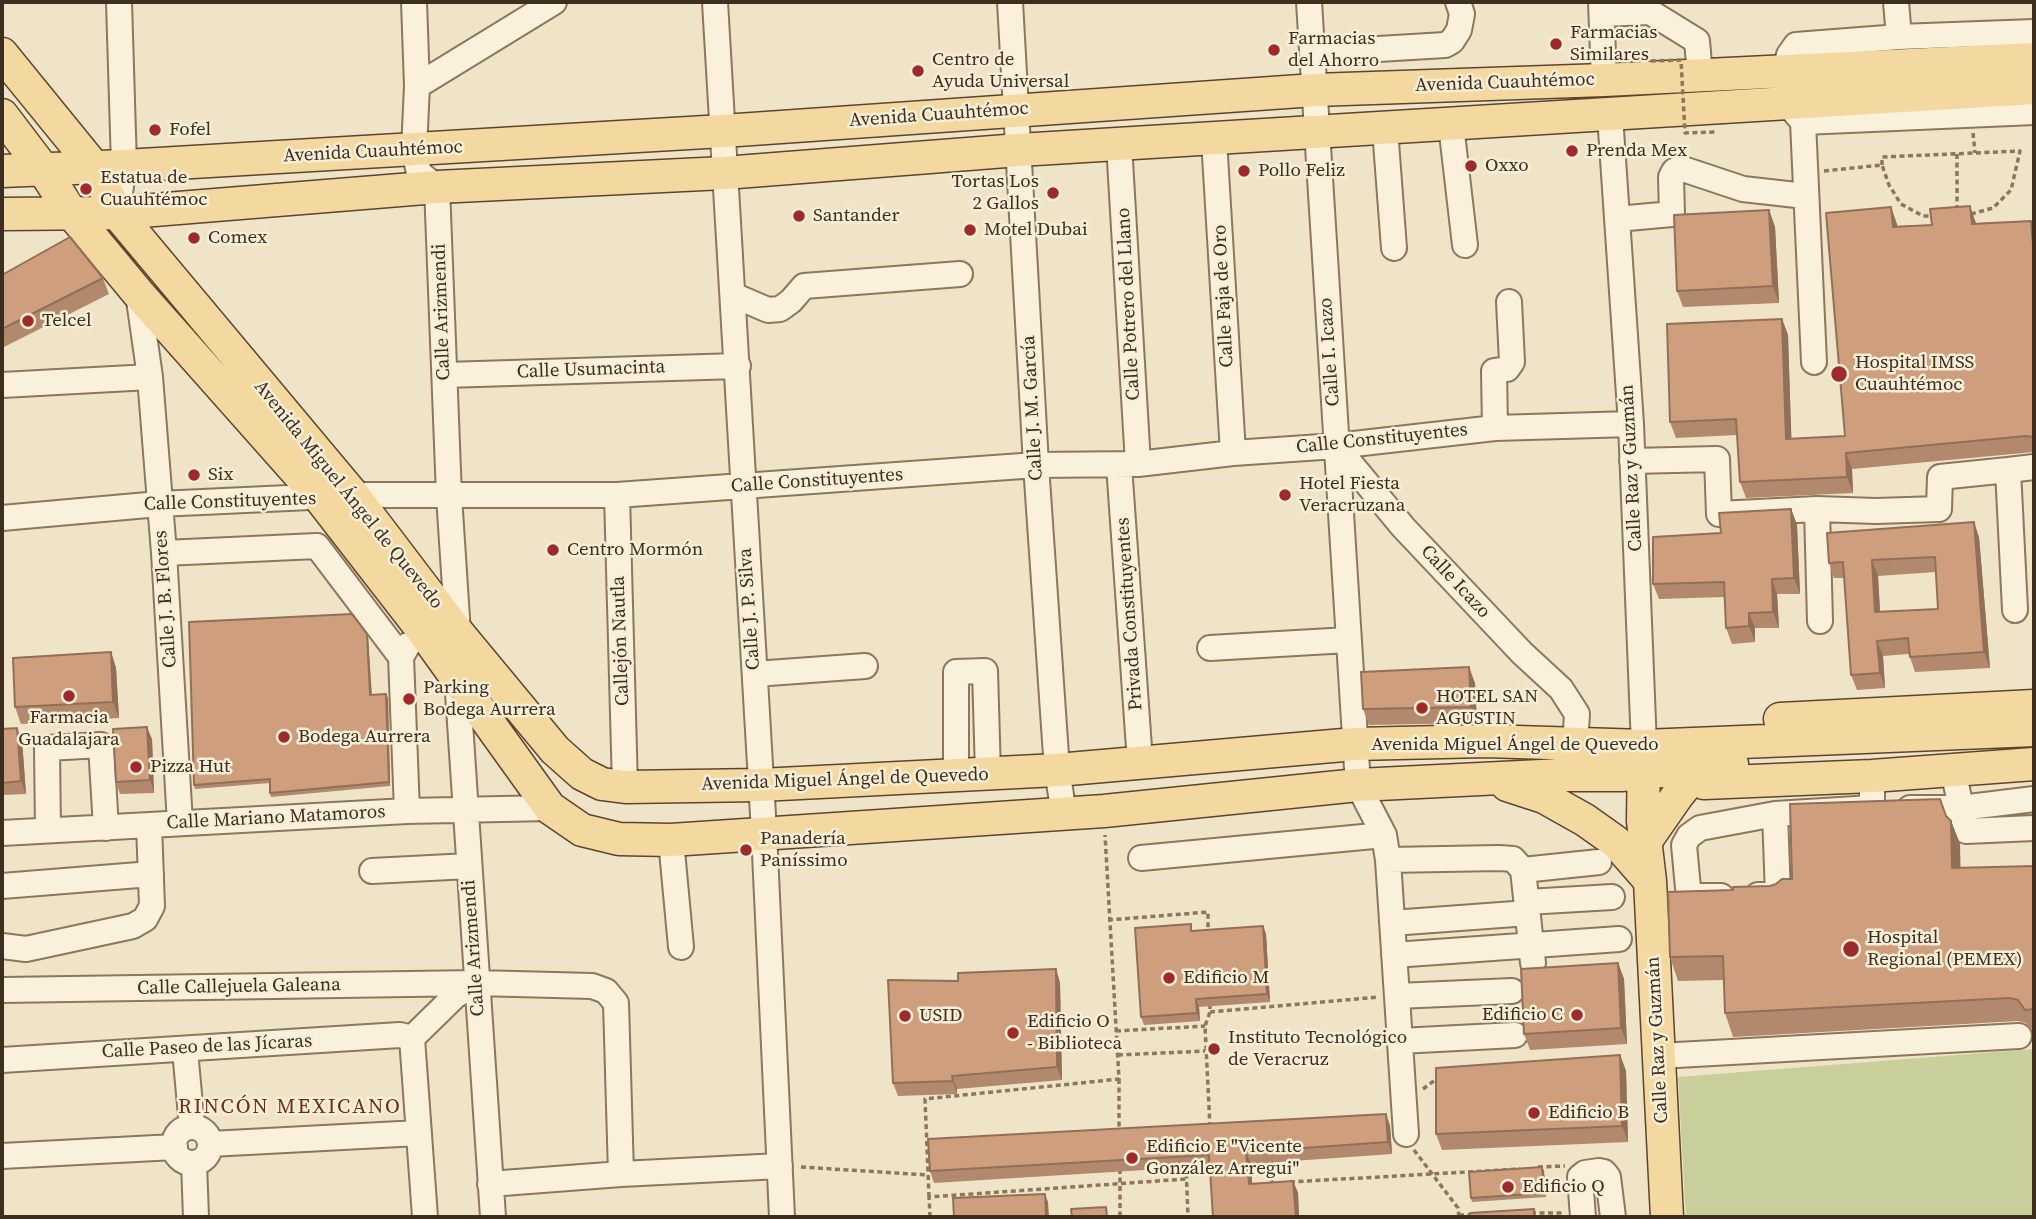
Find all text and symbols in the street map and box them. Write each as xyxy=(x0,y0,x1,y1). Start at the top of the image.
place label: Farmacias Similares xyxy=(1570,22,1657,66)
place label: Farmacias del Ahorro xyxy=(1288,28,1379,72)
marker: Farmacias Similares xyxy=(1548,36,1564,52)
marker: Farmacias del Ahorro xyxy=(1266,42,1282,58)
place label: Centro de Ayuda Universal xyxy=(932,49,1069,93)
marker: Centro de Ayuda Universal xyxy=(910,63,926,79)
street label: Avenida Cuauhtémoc xyxy=(1415,68,1595,98)
street label: Avenida Cuauhtémoc xyxy=(848,97,1030,133)
place label: Fofel xyxy=(169,119,211,141)
marker: Fofel xyxy=(147,122,163,138)
street label: Avenida Cuauhtémoc xyxy=(283,136,463,168)
place label: Prenda Mex xyxy=(1586,140,1687,162)
marker: Prenda Mex xyxy=(1564,143,1580,159)
place label: Oxxo xyxy=(1485,155,1529,177)
marker: Oxxo xyxy=(1463,158,1479,174)
place label: Pollo Feliz xyxy=(1258,160,1345,182)
marker: Pollo Feliz xyxy=(1236,163,1252,179)
place label: Estatua de Cuauhtémoc xyxy=(100,167,208,211)
place label: Tortas Los 2 Gallos xyxy=(952,171,1039,215)
marker: Estatua de Cuauhtémoc xyxy=(78,181,94,197)
marker: Tortas Los 2 Gallos xyxy=(1045,185,1061,201)
place label: Santander xyxy=(813,205,899,227)
street label: Calle Potrero del Llano xyxy=(1113,207,1145,401)
marker: Santander xyxy=(791,208,807,224)
place label: Motel Dubai xyxy=(984,219,1088,241)
marker: Motel Dubai xyxy=(962,222,978,238)
street label: Calle Faja de Oro xyxy=(1209,224,1239,368)
place label: Comex xyxy=(208,227,267,249)
marker: Comex xyxy=(186,230,202,246)
street label: Calle Arizmendi xyxy=(428,243,456,381)
street label: Calle I. Icazo xyxy=(1315,297,1345,407)
place label: Telcel xyxy=(42,310,92,332)
marker: Telcel xyxy=(20,313,36,329)
street label: Calle J. M. García xyxy=(1018,335,1048,481)
place label: Hospital IMSS Cuauhtémoc xyxy=(1855,352,1974,396)
street label: Calle Usumacinta xyxy=(516,356,666,384)
marker: Hospital IMSS Cuauhtémoc xyxy=(1829,364,1849,384)
street label: Avenida Miguel Ángel de Quevedo xyxy=(249,376,447,614)
street label: Calle Raz y Guzmán xyxy=(1616,384,1648,552)
street label: Calle Constituyentes xyxy=(1295,419,1469,459)
place label: Six xyxy=(208,464,233,486)
street label: Calle Constituyentes xyxy=(730,464,904,498)
marker: Six xyxy=(186,467,202,483)
place label: Hotel Fiesta Veracruzana xyxy=(1299,473,1405,517)
marker: Hotel Fiesta Veracruzana xyxy=(1277,487,1293,503)
street label: Calle Constituyentes xyxy=(143,488,317,516)
street label: Privada Constituyentes xyxy=(1112,517,1148,711)
street label: Calle J. B. Flores xyxy=(150,529,182,669)
place label: Centro Mormón xyxy=(567,539,703,561)
street label: Calle Icazo xyxy=(1415,541,1495,623)
marker: Centro Mormón xyxy=(545,542,561,558)
street label: Calle J. P. Silva xyxy=(734,547,766,671)
street label: Callejón Nautla xyxy=(607,576,635,706)
place label: Parking Bodega Aurrera xyxy=(423,677,556,721)
place label: HOTEL SAN AGUSTIN xyxy=(1436,686,1538,730)
marker: Farmacia Guadalajara xyxy=(61,688,77,704)
marker: Parking Bodega Aurrera xyxy=(401,691,417,707)
marker: HOTEL SAN AGUSTIN xyxy=(1414,700,1430,716)
place label: Farmacia Guadalajara xyxy=(18,707,120,751)
place label: Bodega Aurrera xyxy=(298,726,431,748)
marker: Bodega Aurrera xyxy=(276,729,292,745)
street label: Avenida Miguel Ángel de Quevedo xyxy=(1371,734,1659,756)
place label: Pizza Hut xyxy=(150,756,230,778)
marker: Pizza Hut xyxy=(128,759,144,775)
street label: Avenida Miguel Ángel de Quevedo xyxy=(701,764,989,796)
street label: Calle Mariano Matamoros xyxy=(166,801,386,835)
place label: Panadería Paníssimo xyxy=(760,828,848,872)
marker: Panadería Paníssimo xyxy=(738,842,754,858)
street label: Calle Arizmendi xyxy=(458,879,490,1017)
place label: Hospital Regional (PEMEX) xyxy=(1867,927,2022,971)
marker: Hospital Regional (PEMEX) xyxy=(1841,939,1861,959)
street label: Calle Raz y Guzmán xyxy=(1642,956,1674,1124)
place label: Edificio M xyxy=(1183,967,1269,989)
marker: Edificio M xyxy=(1161,970,1177,986)
street label: Calle Callejuela Galeana xyxy=(137,974,341,1000)
place label: Edificio C xyxy=(1482,1004,1563,1026)
place label: USID xyxy=(919,1005,963,1027)
marker: Edificio C xyxy=(1569,1007,1585,1023)
marker: USID xyxy=(897,1008,913,1024)
place label: Edificio O - Biblioteca xyxy=(1027,1011,1122,1055)
marker: Edificio O - Biblioteca xyxy=(1005,1025,1021,1041)
place label: Instituto Tecnológico de Veracruz xyxy=(1228,1027,1407,1071)
street label: Calle Paseo de las Jícaras xyxy=(101,1030,313,1064)
marker: Instituto Tecnológico de Veracruz xyxy=(1206,1041,1222,1057)
district label: RINCÓN MEXICANO xyxy=(180,1095,400,1121)
place label: Edificio B xyxy=(1548,1102,1629,1124)
marker: Edificio B xyxy=(1526,1105,1542,1121)
place label: Edificio E "Vicente González Arregui" xyxy=(1146,1136,1302,1180)
marker: Edificio E "Vicente González Arregui" xyxy=(1124,1150,1140,1166)
place label: Edificio Q xyxy=(1522,1176,1605,1198)
marker: Edificio Q xyxy=(1500,1179,1516,1195)

